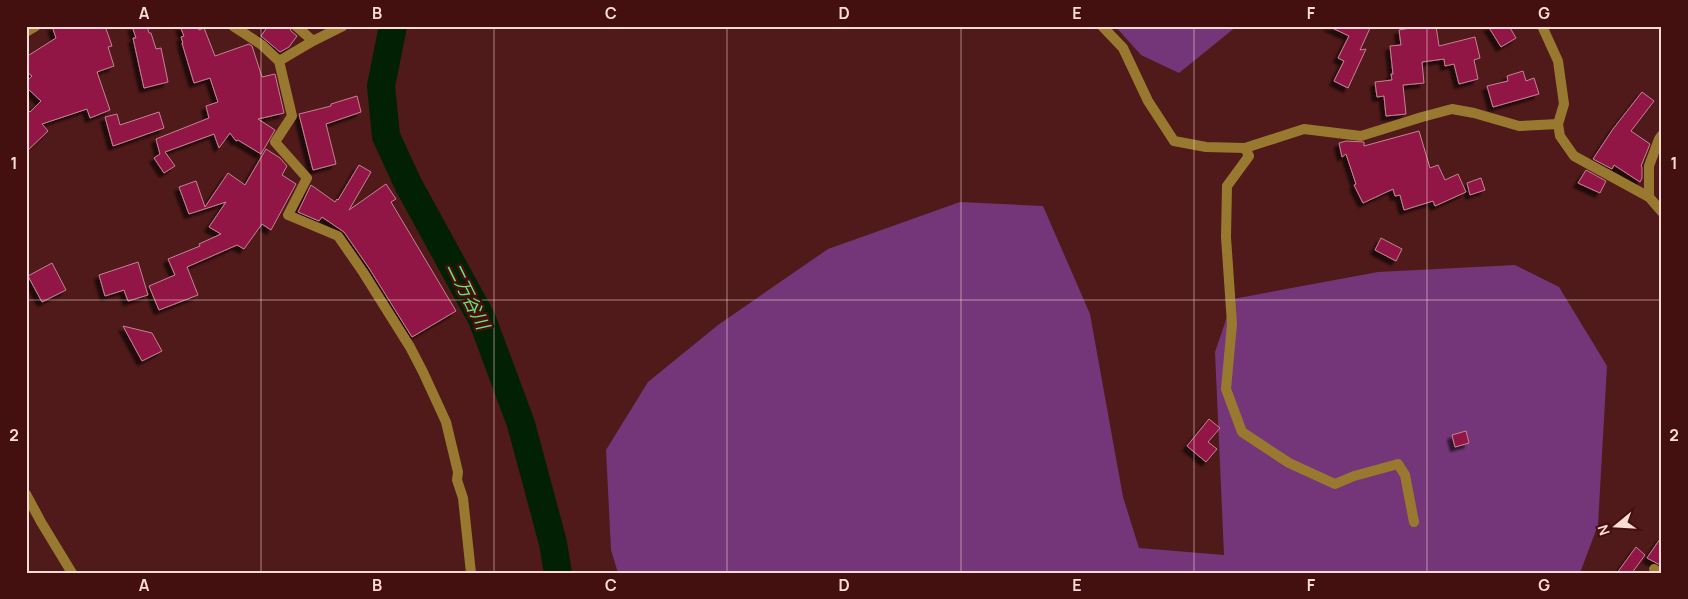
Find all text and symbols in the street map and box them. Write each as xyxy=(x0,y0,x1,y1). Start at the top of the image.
text: A xyxy=(139,2,150,24)
text: B xyxy=(372,2,382,24)
text: C xyxy=(605,2,617,24)
text: D xyxy=(838,2,850,24)
text: E xyxy=(1072,2,1082,24)
text: F xyxy=(1307,2,1316,24)
text: G xyxy=(1538,2,1550,24)
text: 1 xyxy=(10,152,18,174)
text: 1 xyxy=(1670,152,1678,174)
water label: 二万谷川 xyxy=(442,258,496,335)
text: 2 xyxy=(9,424,19,446)
text: 2 xyxy=(1669,424,1679,446)
north arrow xyxy=(1590,502,1640,552)
text: N xyxy=(1593,522,1614,538)
text: A xyxy=(139,574,150,596)
text: B xyxy=(372,574,382,596)
text: C xyxy=(605,574,617,596)
text: D xyxy=(838,574,850,596)
text: E xyxy=(1072,574,1082,596)
text: F xyxy=(1307,574,1316,596)
text: G xyxy=(1538,574,1550,596)

